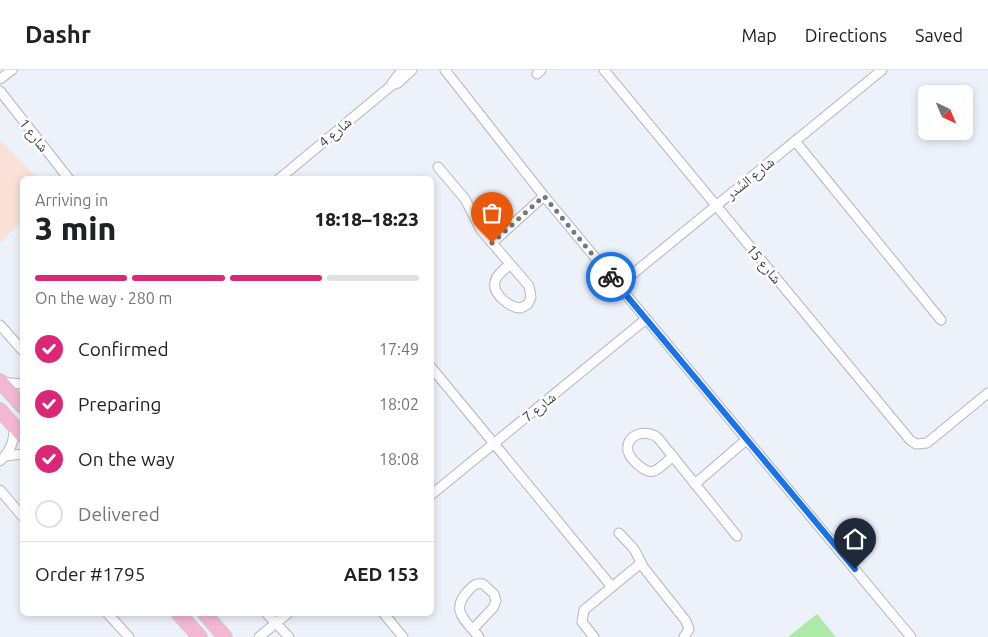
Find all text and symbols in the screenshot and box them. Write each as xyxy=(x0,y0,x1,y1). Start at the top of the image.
text: Dashr xyxy=(25,21,91,48)
text: Map xyxy=(741,25,777,45)
text: Directions xyxy=(805,25,887,45)
text: Saved xyxy=(915,25,963,45)
north arrow xyxy=(918,85,972,140)
map controls xyxy=(918,85,973,140)
street label: شارع 4 xyxy=(315,114,356,152)
street label: شارع 1 xyxy=(15,115,52,156)
street label: شارع السَّدر xyxy=(722,154,779,204)
text: Arriving in xyxy=(35,191,108,209)
pin xyxy=(471,192,513,243)
icon: bag xyxy=(478,199,506,227)
text: 18:18–18:23 xyxy=(314,208,419,230)
text: 3 min xyxy=(35,210,116,246)
street label: شارع 15 xyxy=(742,241,785,288)
courier xyxy=(586,252,636,302)
icon: bike xyxy=(597,263,625,291)
text: On the way · 280 m xyxy=(35,289,172,307)
icon: check xyxy=(35,335,63,363)
text: Confirmed xyxy=(78,338,169,360)
text: 17:49 xyxy=(379,340,419,358)
street label: شارع 7 xyxy=(519,389,560,427)
icon: check xyxy=(35,390,63,418)
text: Preparing xyxy=(78,393,162,415)
text: 18:02 xyxy=(379,395,419,413)
icon: check xyxy=(35,445,63,473)
text: On the way xyxy=(78,448,175,470)
text: 18:08 xyxy=(379,450,419,468)
text: Delivered xyxy=(78,503,160,525)
pin xyxy=(834,518,876,569)
icon: home xyxy=(841,525,869,553)
text: Order #1795 xyxy=(35,563,145,585)
text: AED 153 xyxy=(344,563,419,585)

